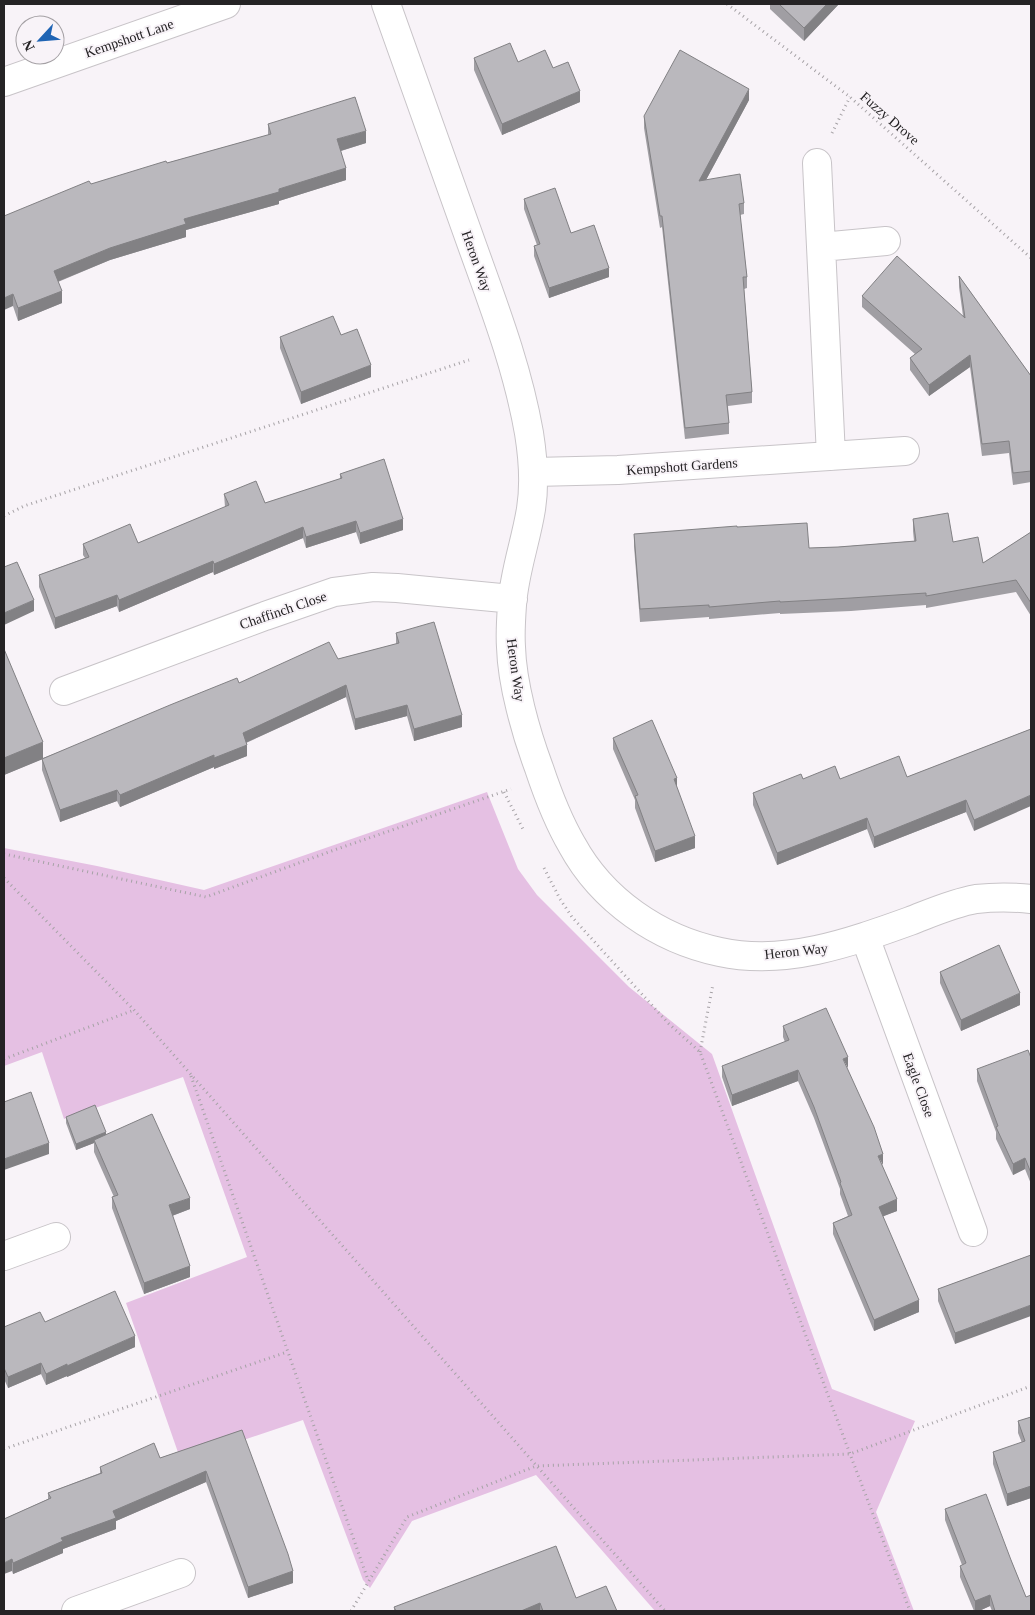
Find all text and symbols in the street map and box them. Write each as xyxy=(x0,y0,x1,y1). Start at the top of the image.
north arrow xyxy=(15,15,65,65)
street label: Kempshott Lane xyxy=(83,16,176,61)
text: N xyxy=(20,38,38,53)
street label: Fuzzy Drove xyxy=(857,89,922,148)
street label: Heron Way xyxy=(459,229,494,294)
street label: Kempshott Gardens xyxy=(626,455,738,478)
street label: Chaffinch Close xyxy=(238,589,329,632)
street label: Heron Way xyxy=(504,638,527,703)
street label: Heron Way xyxy=(764,941,828,962)
street label: Eagle Close xyxy=(900,1051,937,1119)

